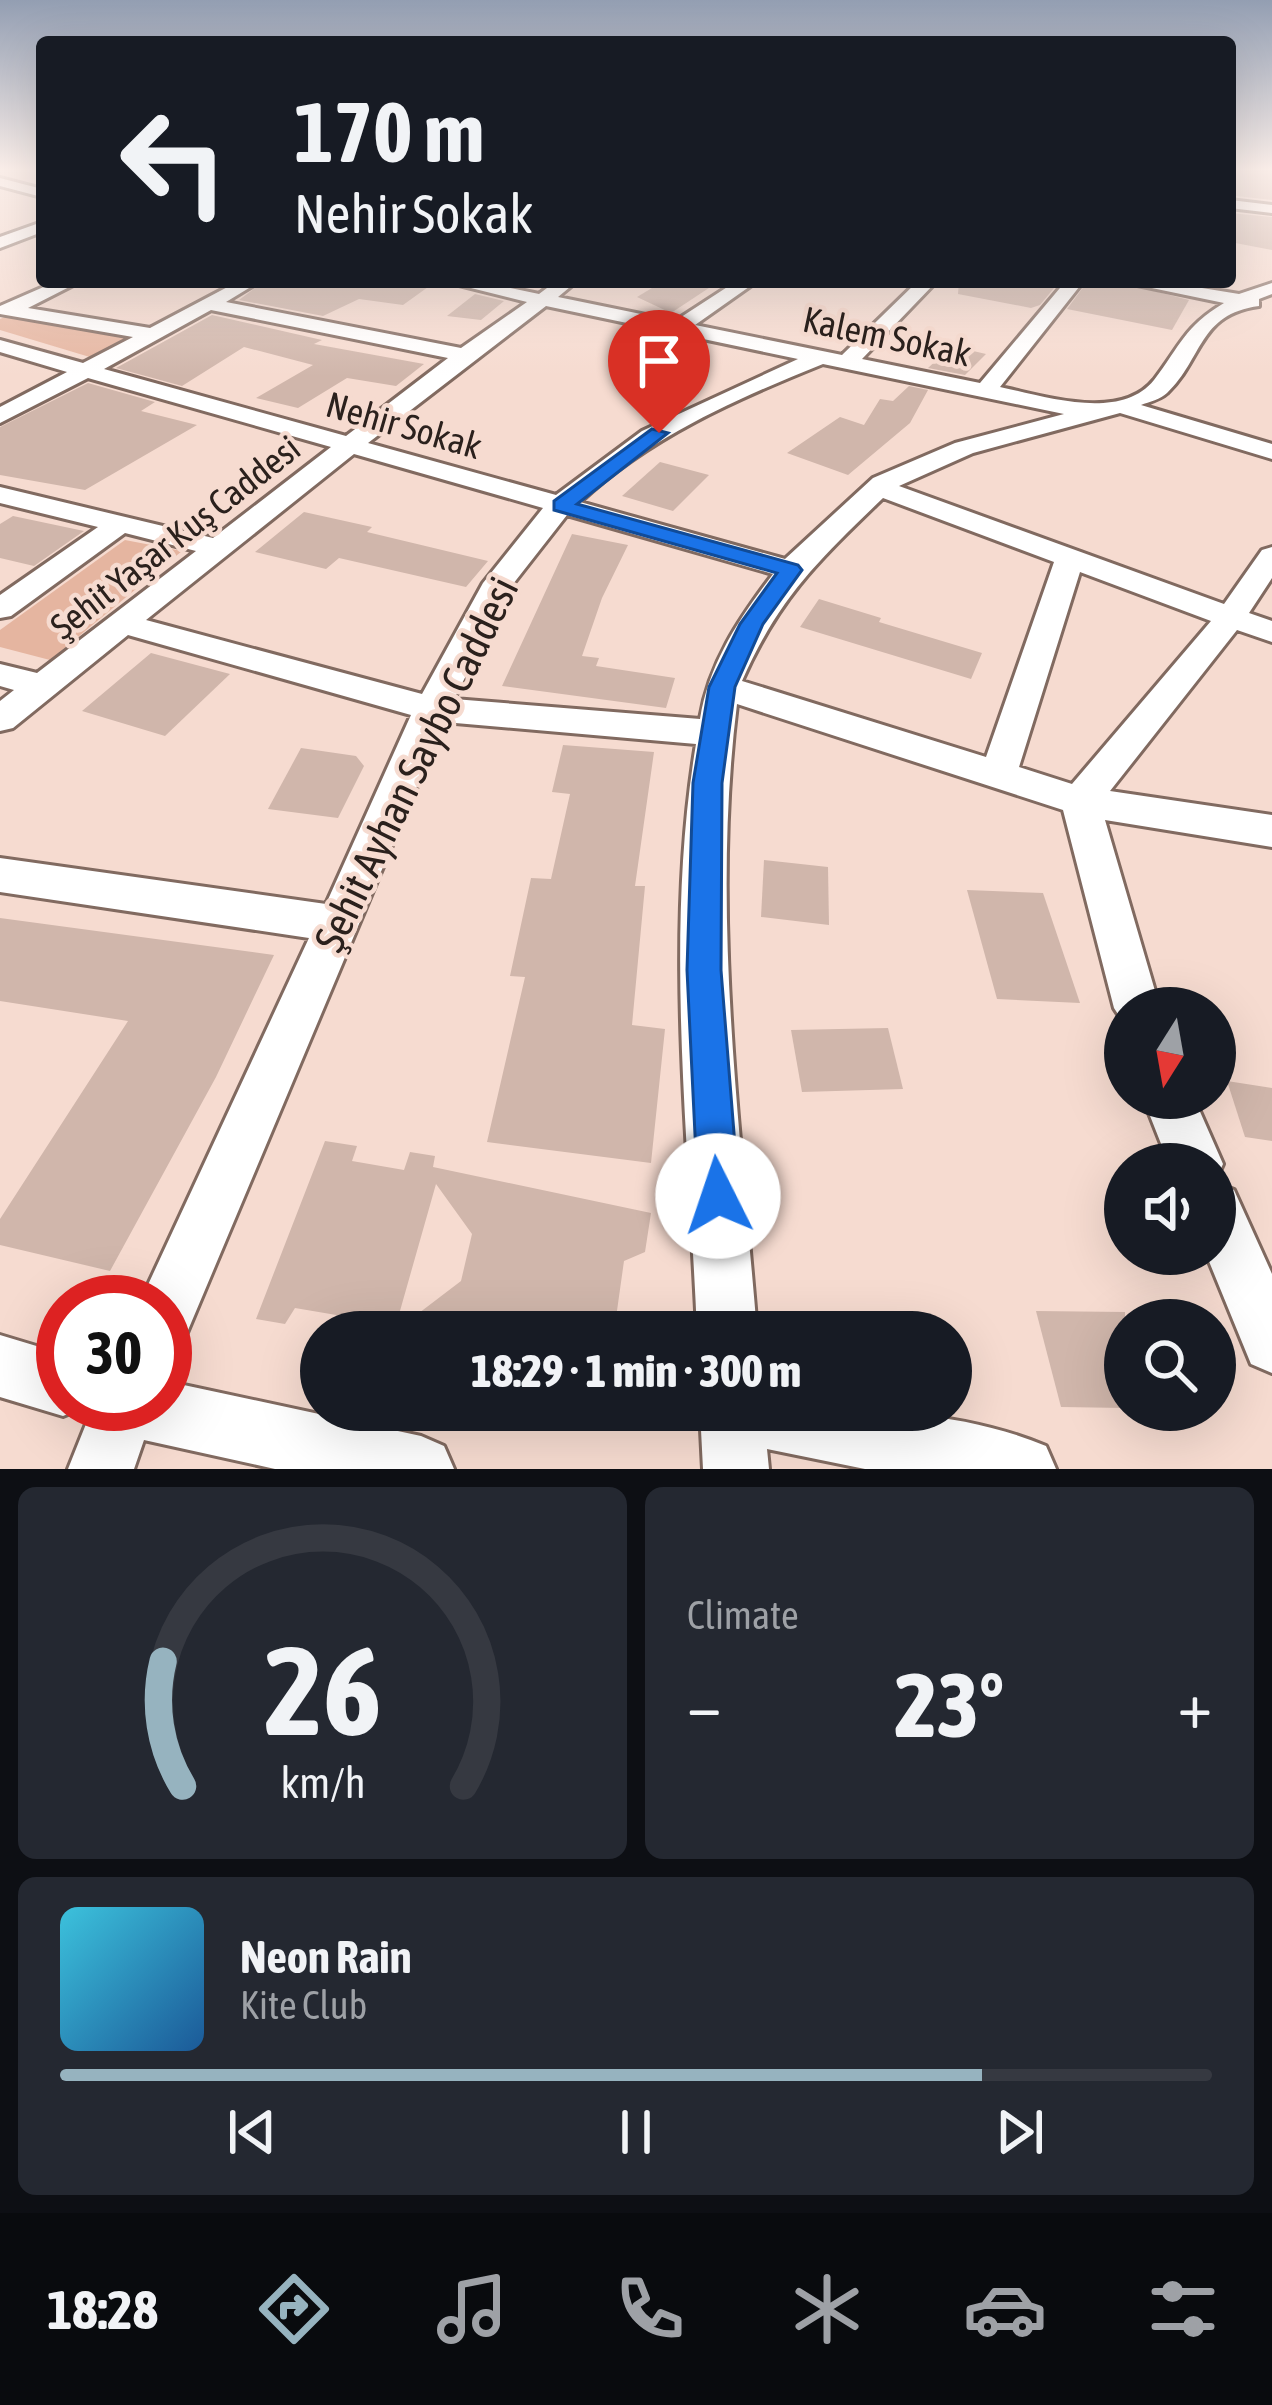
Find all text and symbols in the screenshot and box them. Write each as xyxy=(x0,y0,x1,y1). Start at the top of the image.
icon: left xyxy=(96,84,252,240)
text: 170 m xyxy=(294,84,484,180)
text: Nehir Sokak xyxy=(294,183,533,244)
street label: Kalem Sokak xyxy=(799,298,975,374)
pin xyxy=(608,310,710,433)
icon: arrive xyxy=(626,328,692,394)
street label: Nehir Sokak xyxy=(322,383,487,467)
street label: Şehit Yaşar Kuş Caddesi xyxy=(42,427,308,647)
street label: Şehit Ayhan Saybo Caddesi xyxy=(305,569,527,959)
north arrow xyxy=(1104,987,1236,1119)
map controls xyxy=(1104,987,1236,1431)
position arrow xyxy=(655,1133,781,1259)
button: sound xyxy=(1104,1143,1236,1275)
speed limit sign: 30 xyxy=(36,1275,192,1431)
button: search xyxy=(1104,1299,1236,1431)
text: 18:29 · 1 min · 300 m xyxy=(471,1345,801,1397)
text: Climate xyxy=(687,1593,799,1637)
text: 26 xyxy=(264,1618,381,1761)
text: 23° xyxy=(895,1653,1004,1756)
text: − xyxy=(687,1666,721,1742)
text: + xyxy=(1178,1666,1212,1742)
text: km/h xyxy=(280,1758,365,1807)
text: Neon Rain xyxy=(240,1931,412,1983)
text: Kite Club xyxy=(240,1983,367,2027)
icon: previous xyxy=(219,2099,285,2165)
icon: pause xyxy=(603,2099,669,2165)
icon: next xyxy=(987,2099,1053,2165)
icon: directions xyxy=(252,2267,336,2351)
icon: music xyxy=(430,2267,514,2351)
icon: phone xyxy=(608,2267,692,2351)
icon: climate xyxy=(785,2267,869,2351)
icon: car xyxy=(963,2267,1047,2351)
icon: filters xyxy=(1141,2267,1225,2351)
text: 18:28 xyxy=(47,2279,158,2340)

